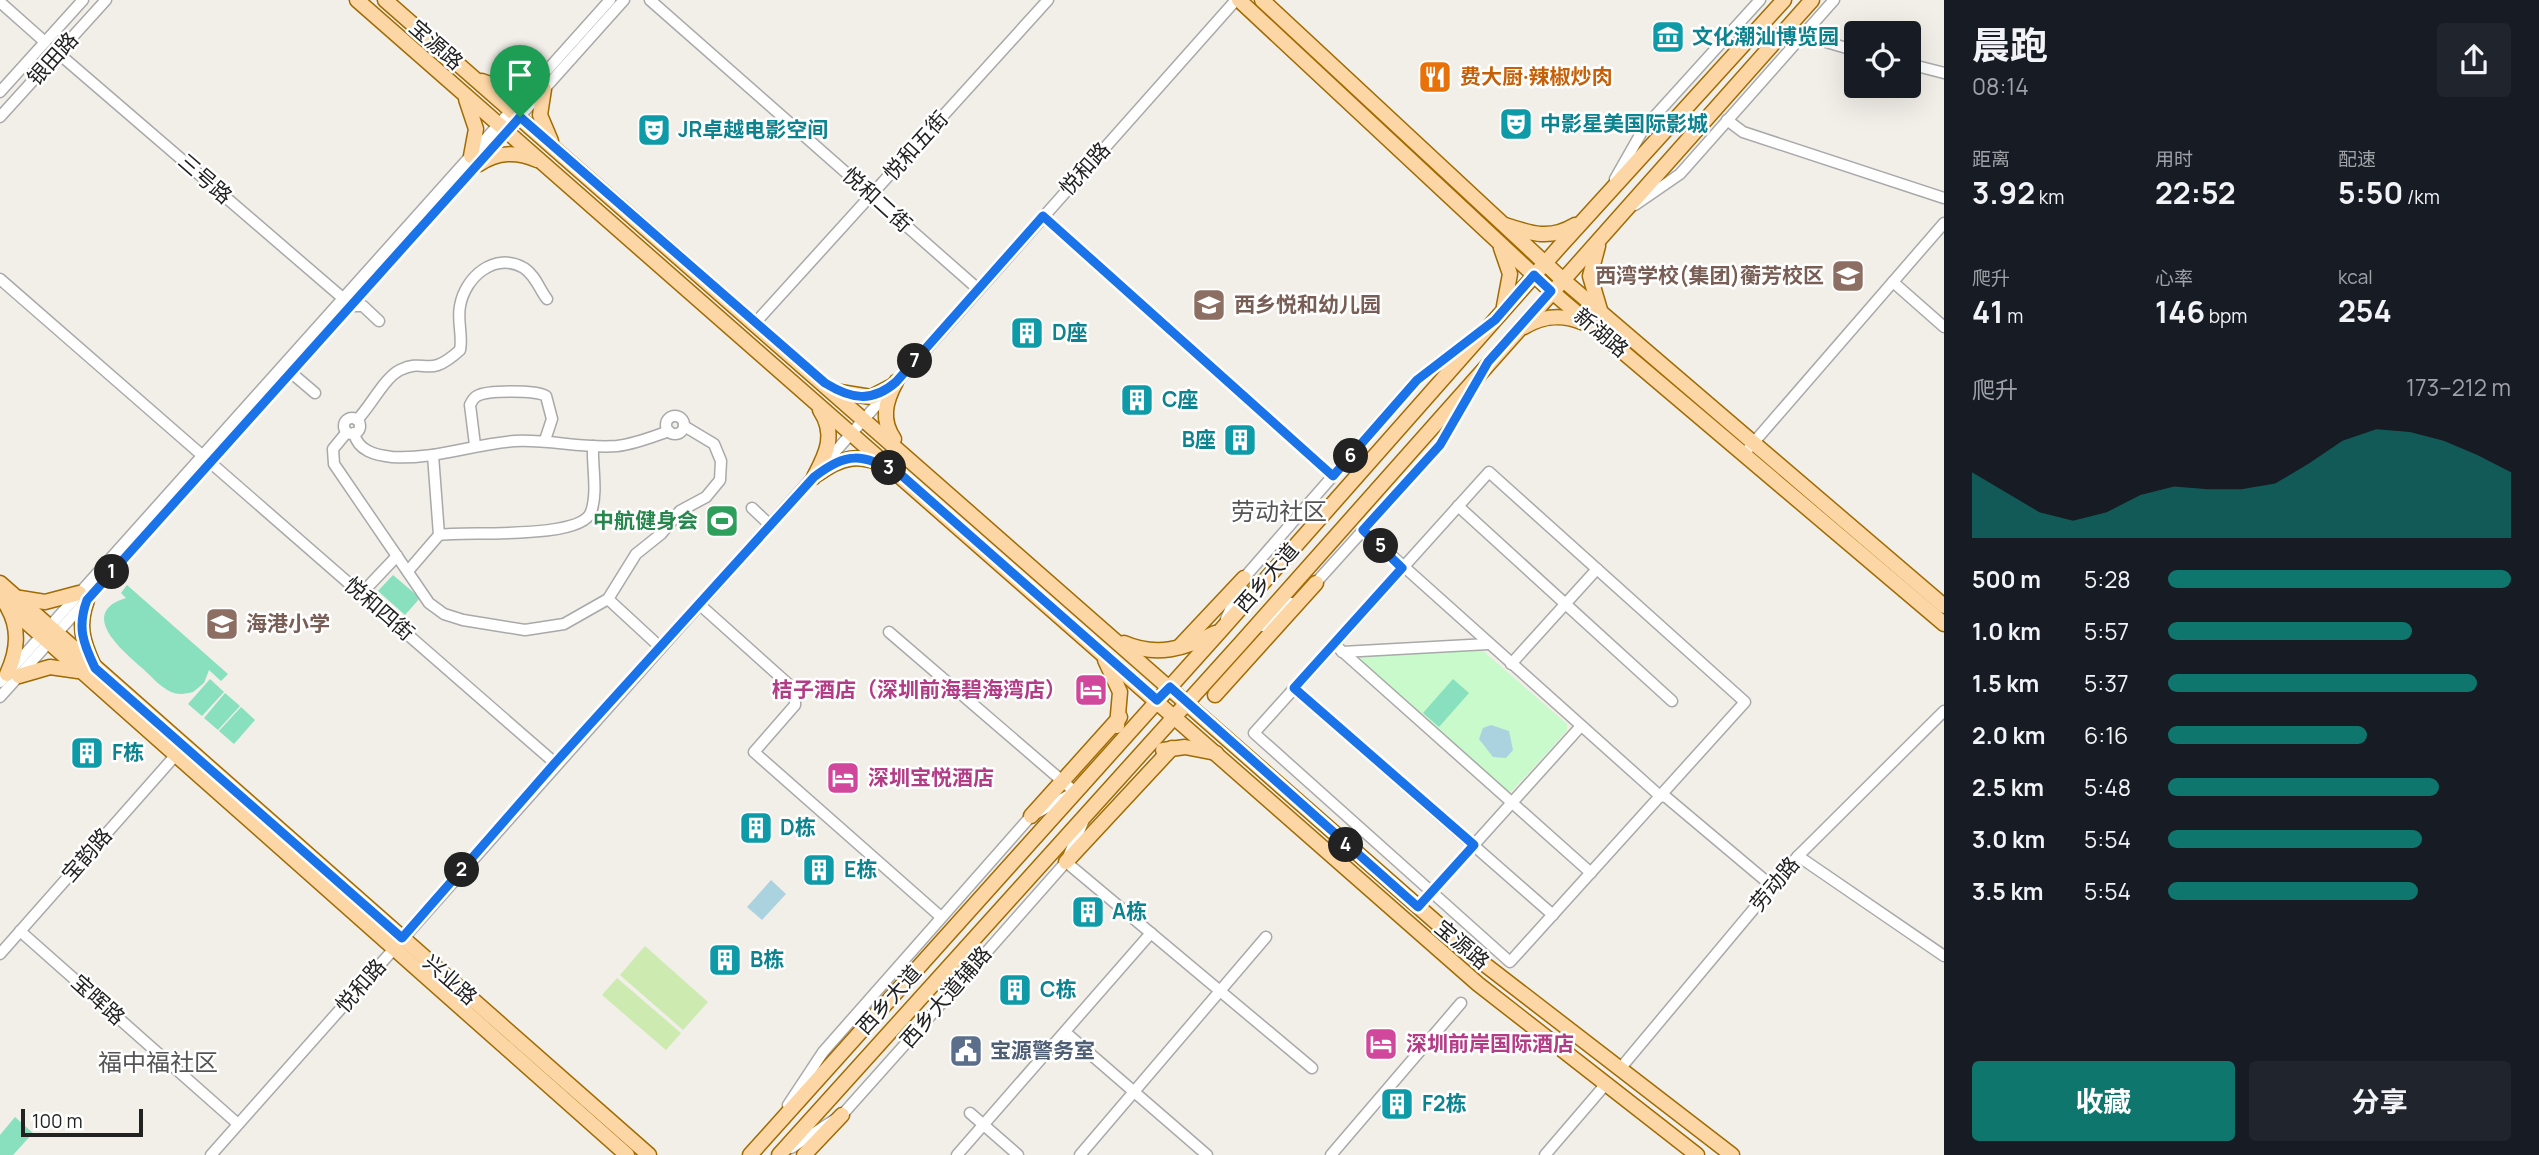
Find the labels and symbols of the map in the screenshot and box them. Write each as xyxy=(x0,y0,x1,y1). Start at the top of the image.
street label: 宝源路 xyxy=(404,13,470,75)
museum icon: 文化潮汕博览园 xyxy=(1649,18,1687,56)
place label: 文化潮汕博览园 xyxy=(1692,22,1839,50)
street label: 银田路 xyxy=(21,26,84,91)
pin xyxy=(490,45,550,117)
restaurant icon: 费大厨·辣椒炒肉 xyxy=(1416,58,1454,96)
place label: 费大厨·辣椒炒肉 xyxy=(1460,62,1613,90)
street label: 悦和五街 xyxy=(877,105,954,186)
theatre icon: 中影星美国际影城 xyxy=(1497,105,1535,143)
place label: 中影星美国际影城 xyxy=(1540,109,1708,137)
theatre icon: JR卓越电影空间 xyxy=(635,111,673,149)
place label: JR卓越电影空间 xyxy=(678,115,828,143)
street label: 悦和路 xyxy=(1053,136,1116,201)
street label: 三号路 xyxy=(173,147,239,209)
street label: 悦和二街 xyxy=(837,161,918,238)
school or university icon: 西湾学校(集团)蘅芳校区 xyxy=(1829,257,1867,295)
place label: 西湾学校(集团)蘅芳校区 xyxy=(1595,261,1824,289)
school or university icon: 西乡悦和幼儿园 xyxy=(1190,286,1228,324)
place label: 西乡悦和幼儿园 xyxy=(1234,290,1381,318)
street label: 新湖路 xyxy=(1569,301,1635,363)
building icon: D座 xyxy=(1008,314,1046,352)
place label: D座 xyxy=(1052,318,1088,346)
pin: 7 xyxy=(898,344,932,378)
building icon: C座 xyxy=(1118,381,1156,419)
place label: C座 xyxy=(1162,385,1199,413)
building icon: B座 xyxy=(1221,421,1259,459)
place label: B座 xyxy=(1182,425,1216,453)
pin: 6 xyxy=(1334,438,1368,474)
pin: 3 xyxy=(872,450,906,486)
district label: 劳动社区 xyxy=(1231,494,1327,527)
sports icon: 中航健身会 xyxy=(703,502,741,540)
place label: 中航健身会 xyxy=(593,506,698,534)
pin: 5 xyxy=(1364,528,1398,564)
street label: 西乡大道 xyxy=(1228,536,1304,618)
pin: 1 xyxy=(94,554,130,590)
street label: 悦和四街 xyxy=(339,570,421,646)
school or university icon: 海港小学 xyxy=(203,605,241,643)
place label: 海港小学 xyxy=(246,609,330,637)
hotel icon: 桔子酒店（深圳前海碧海湾店） xyxy=(1072,671,1110,709)
place label: 桔子酒店（深圳前海碧海湾店） xyxy=(772,675,1066,703)
building icon: F栋 xyxy=(68,734,106,772)
place label: F栋 xyxy=(112,738,144,766)
hotel icon: 深圳宝悦酒店 xyxy=(824,759,862,797)
place label: 深圳宝悦酒店 xyxy=(868,763,994,791)
building icon: D栋 xyxy=(737,809,775,847)
place label: D栋 xyxy=(780,813,816,841)
street label: 宝韵路 xyxy=(55,821,117,887)
pin: 4 xyxy=(1328,828,1364,862)
street label: 劳动路 xyxy=(1743,850,1805,916)
building icon: E栋 xyxy=(800,851,838,889)
pin: 2 xyxy=(444,852,480,888)
place label: E栋 xyxy=(844,855,877,883)
building icon: A栋 xyxy=(1069,893,1107,931)
place label: A栋 xyxy=(1112,897,1147,925)
street label: 宝源路 xyxy=(1430,913,1496,975)
street label: 西乡大道辅路 xyxy=(893,940,997,1053)
building icon: B栋 xyxy=(706,941,744,979)
place label: B栋 xyxy=(750,945,784,973)
street label: 兴业路 xyxy=(418,948,484,1010)
street label: 悦和路 xyxy=(329,952,391,1018)
street label: 西乡大道 xyxy=(850,959,927,1040)
street label: 宝晖路 xyxy=(66,968,131,1031)
building icon: C栋 xyxy=(996,971,1034,1009)
place label: C栋 xyxy=(1040,975,1077,1003)
hotel icon: 深圳前岸国际酒店 xyxy=(1362,1025,1400,1063)
place label: 深圳前岸国际酒店 xyxy=(1406,1029,1574,1057)
public building icon: 宝源警务室 xyxy=(947,1032,985,1070)
place label: 宝源警务室 xyxy=(990,1036,1095,1064)
district label: 福中福社区 xyxy=(98,1045,218,1078)
building icon: F2栋 xyxy=(1378,1085,1416,1123)
place label: F2栋 xyxy=(1422,1089,1467,1117)
scale bar xyxy=(21,1106,144,1138)

